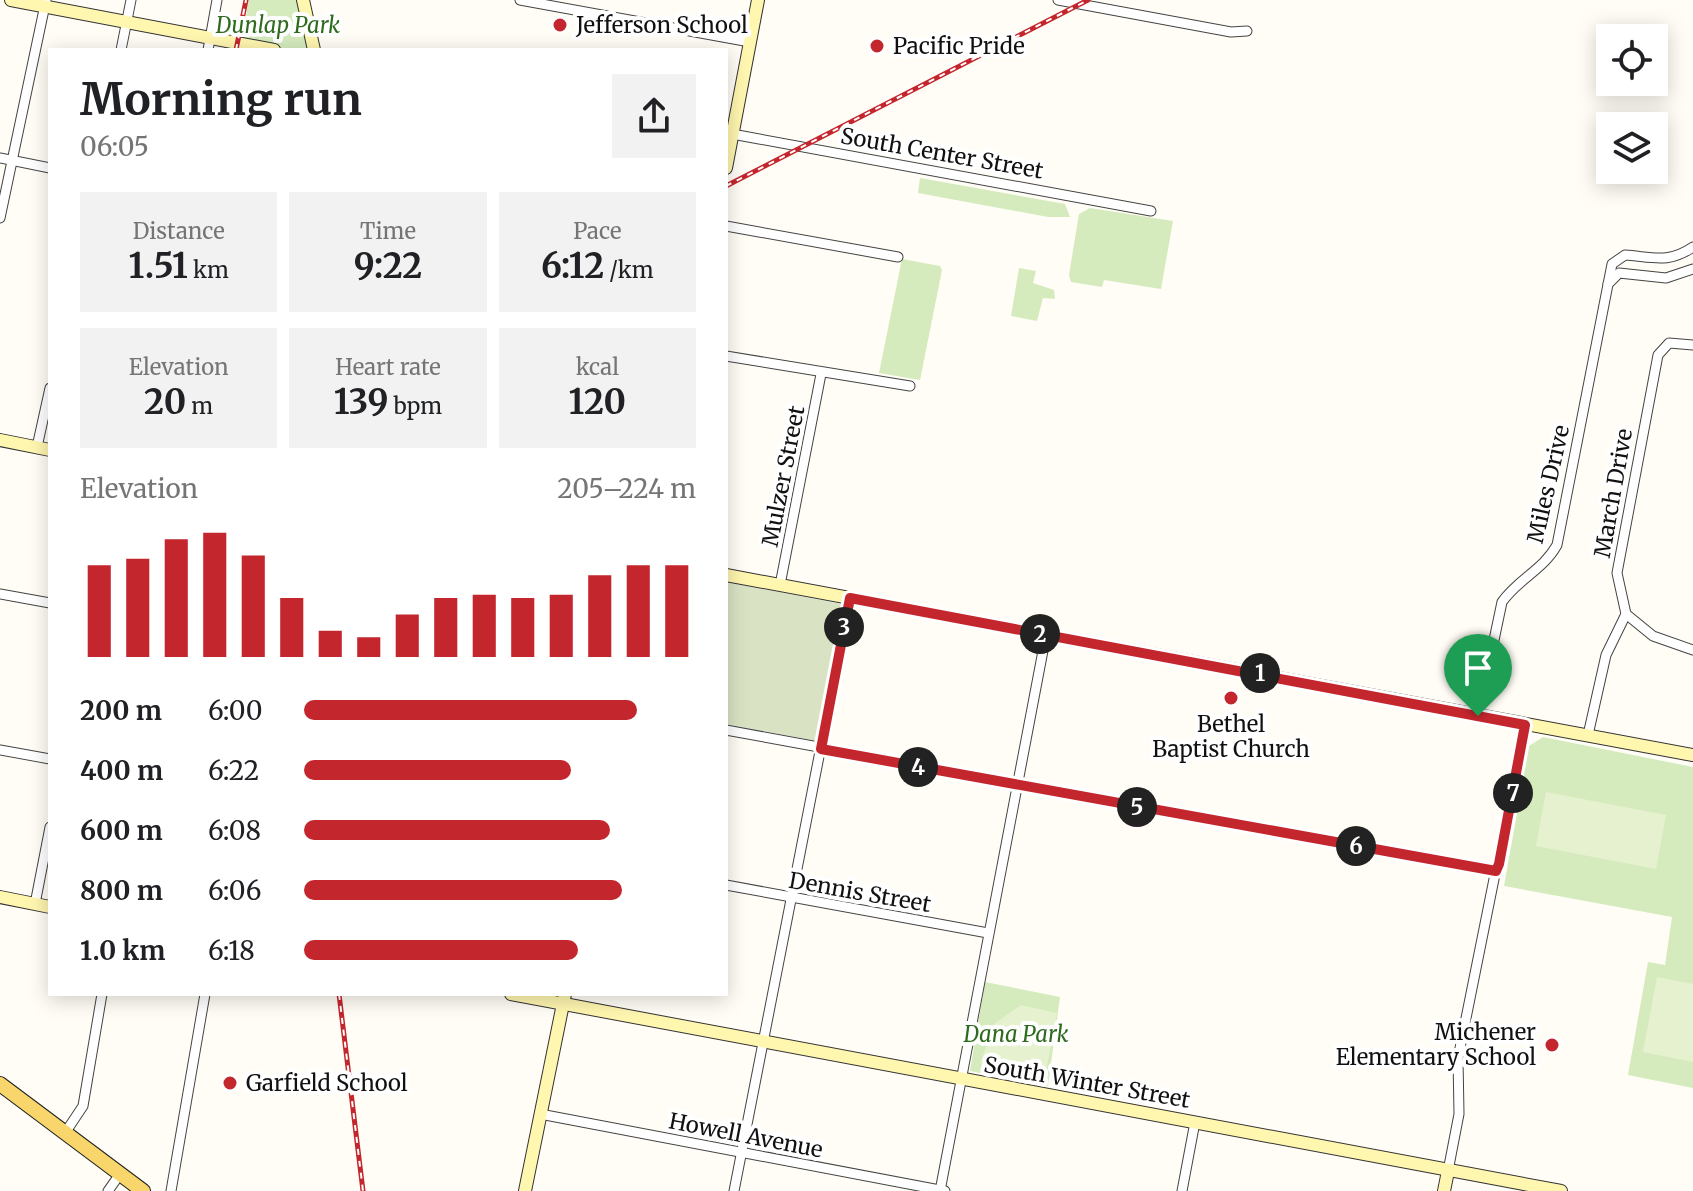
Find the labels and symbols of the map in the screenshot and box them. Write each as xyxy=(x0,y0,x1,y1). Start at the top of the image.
park label: Dunlap Park xyxy=(215,11,340,39)
place label: Jefferson School xyxy=(575,11,748,39)
marker: Jefferson School xyxy=(551,16,569,34)
place label: Pacific Pride xyxy=(893,32,1025,60)
marker: Pacific Pride xyxy=(868,37,886,55)
street label: South Center Street xyxy=(838,121,1046,185)
street label: Mulzer Street xyxy=(756,403,810,549)
street label: Miles Drive xyxy=(1521,422,1575,546)
street label: March Drive xyxy=(1588,426,1638,560)
pin: 3 xyxy=(824,607,864,647)
pin: 2 xyxy=(1020,614,1060,654)
pin xyxy=(1444,634,1512,716)
pin: 1 xyxy=(1240,653,1280,693)
marker: Bethel Baptist Church xyxy=(1222,689,1240,707)
place label: Bethel Baptist Church xyxy=(1152,710,1310,763)
pin: 4 xyxy=(898,747,938,787)
pin: 7 xyxy=(1493,773,1533,813)
pin: 5 xyxy=(1117,787,1157,827)
pin: 6 xyxy=(1336,826,1376,866)
street label: Dennis Street xyxy=(787,866,934,918)
place label: Michener Elementary School xyxy=(1336,1018,1536,1071)
park label: Dana Park xyxy=(963,1020,1069,1048)
marker: Michener Elementary School xyxy=(1543,1036,1561,1054)
street label: South Winter Street xyxy=(982,1050,1193,1114)
place label: Garfield School xyxy=(246,1069,408,1097)
marker: Garfield School xyxy=(221,1074,239,1092)
street label: Howell Avenue xyxy=(667,1106,825,1164)

